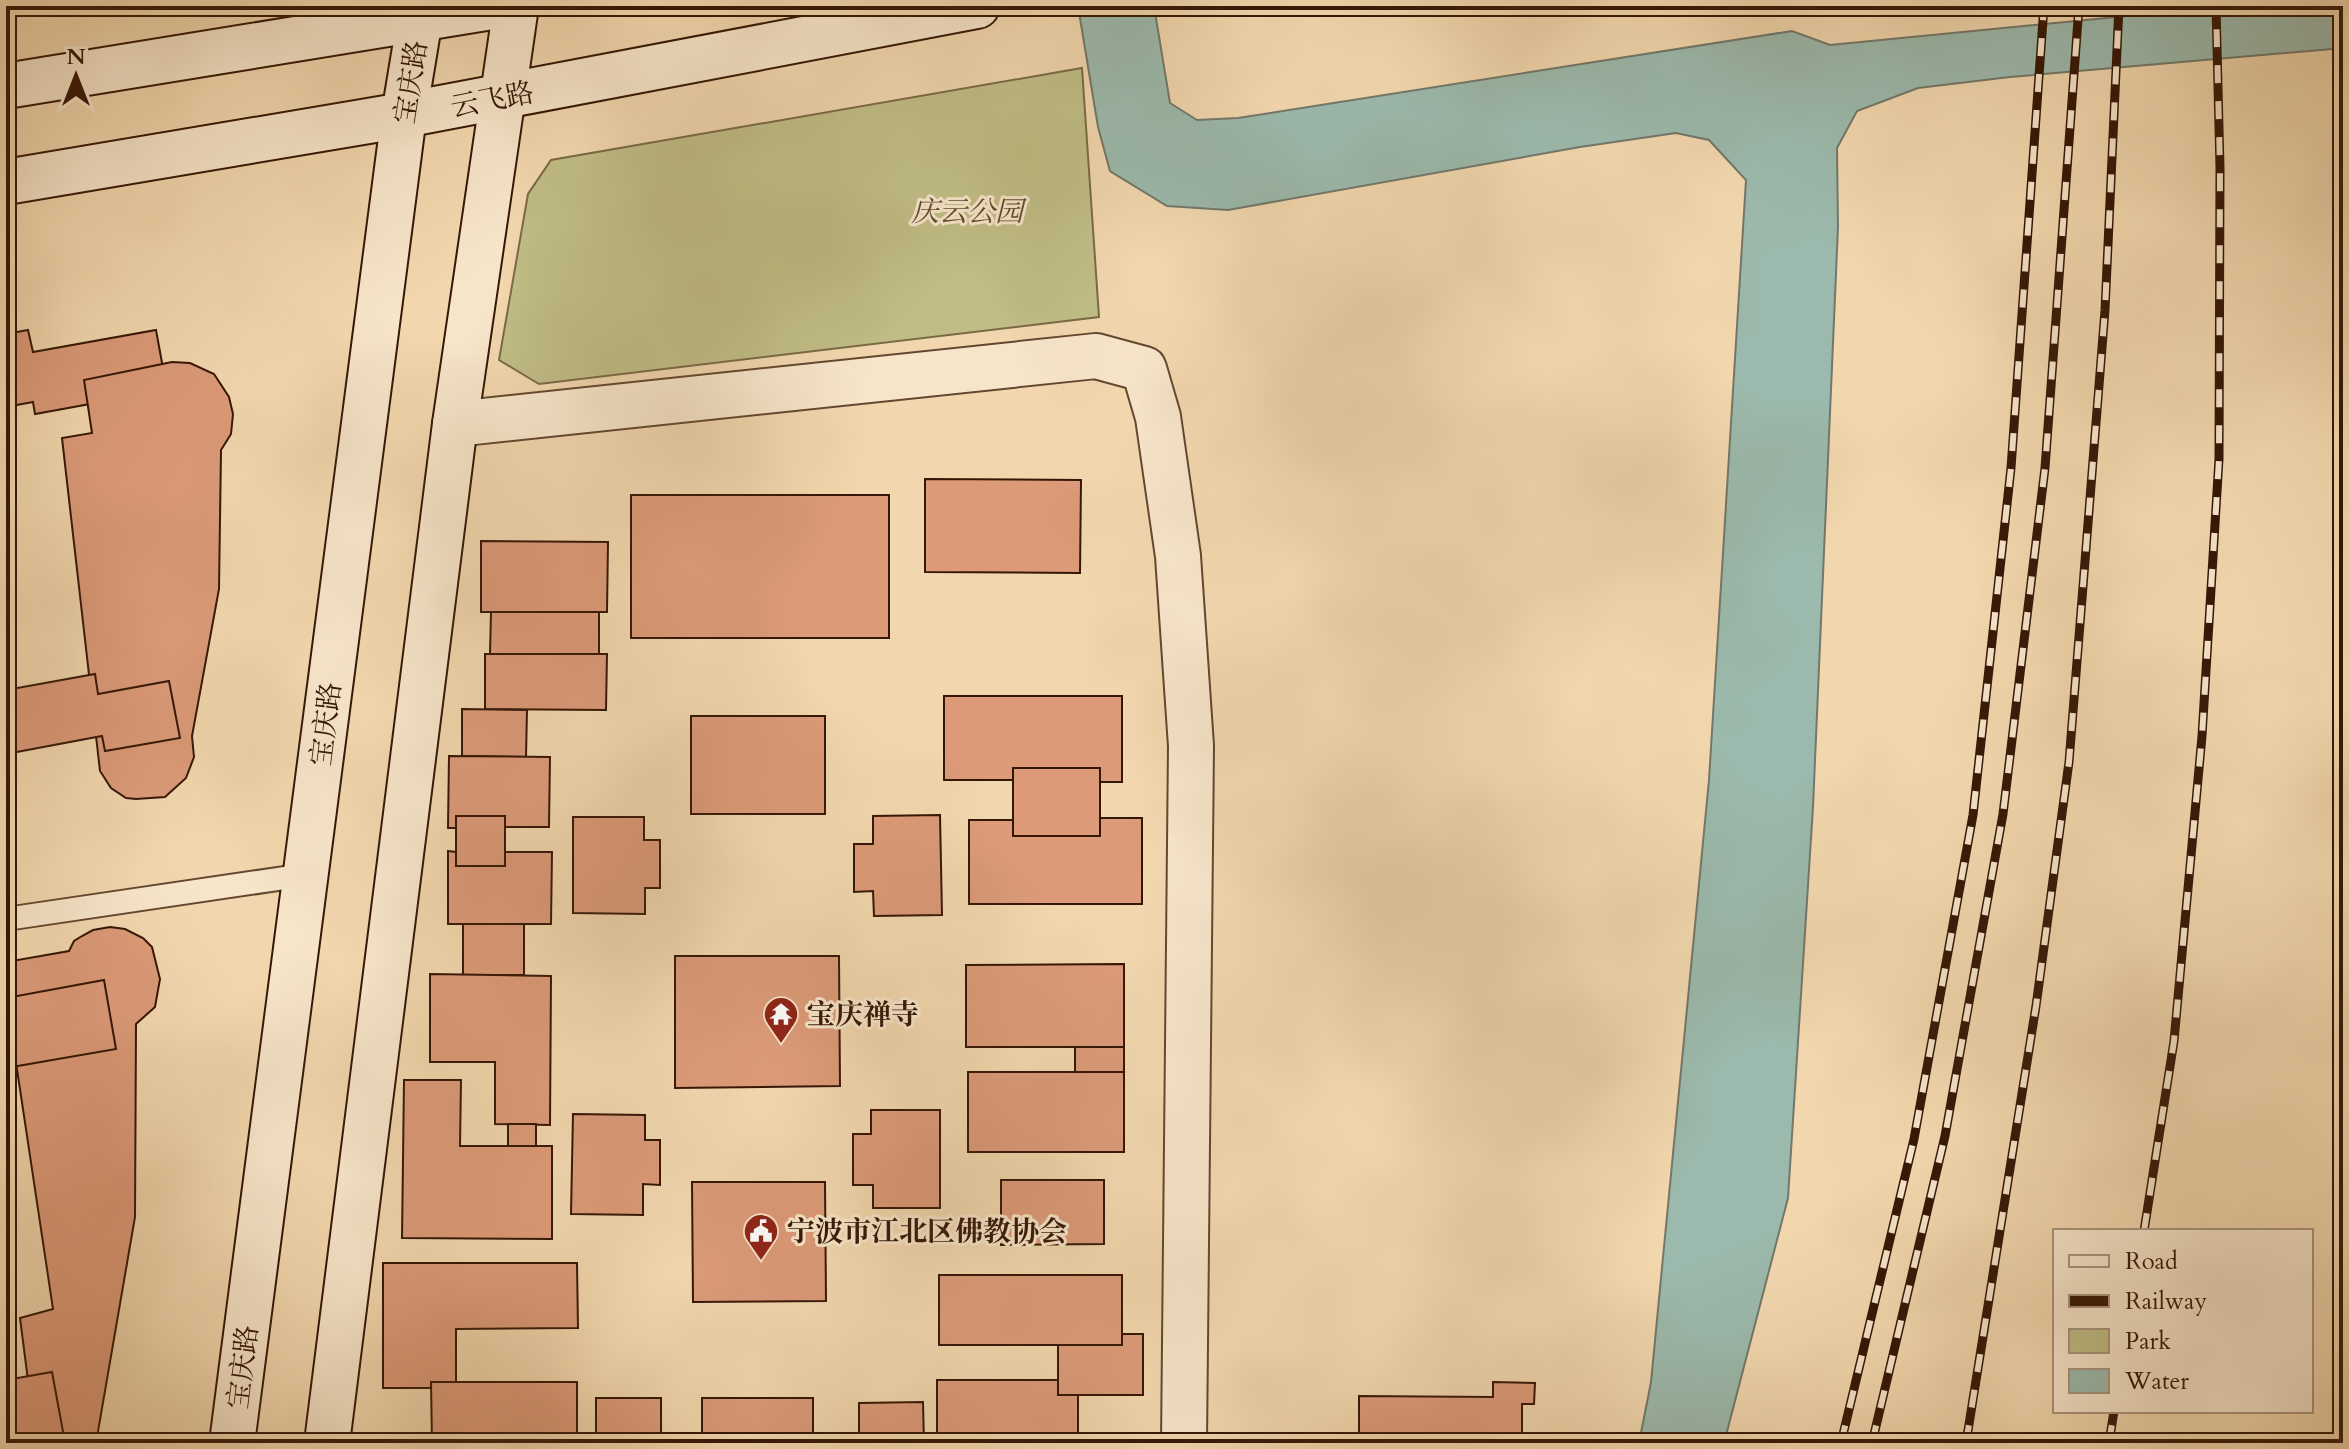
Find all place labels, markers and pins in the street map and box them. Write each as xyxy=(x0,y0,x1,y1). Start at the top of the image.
temple icon: 宝庆禅寺 xyxy=(762,995,800,1045)
place label: 宝庆禅寺 xyxy=(807,996,919,1034)
public building icon: 宁波市江北区佛教协会 xyxy=(742,1212,780,1262)
place label: 宁波市江北区佛教协会 xyxy=(787,1213,1067,1251)

